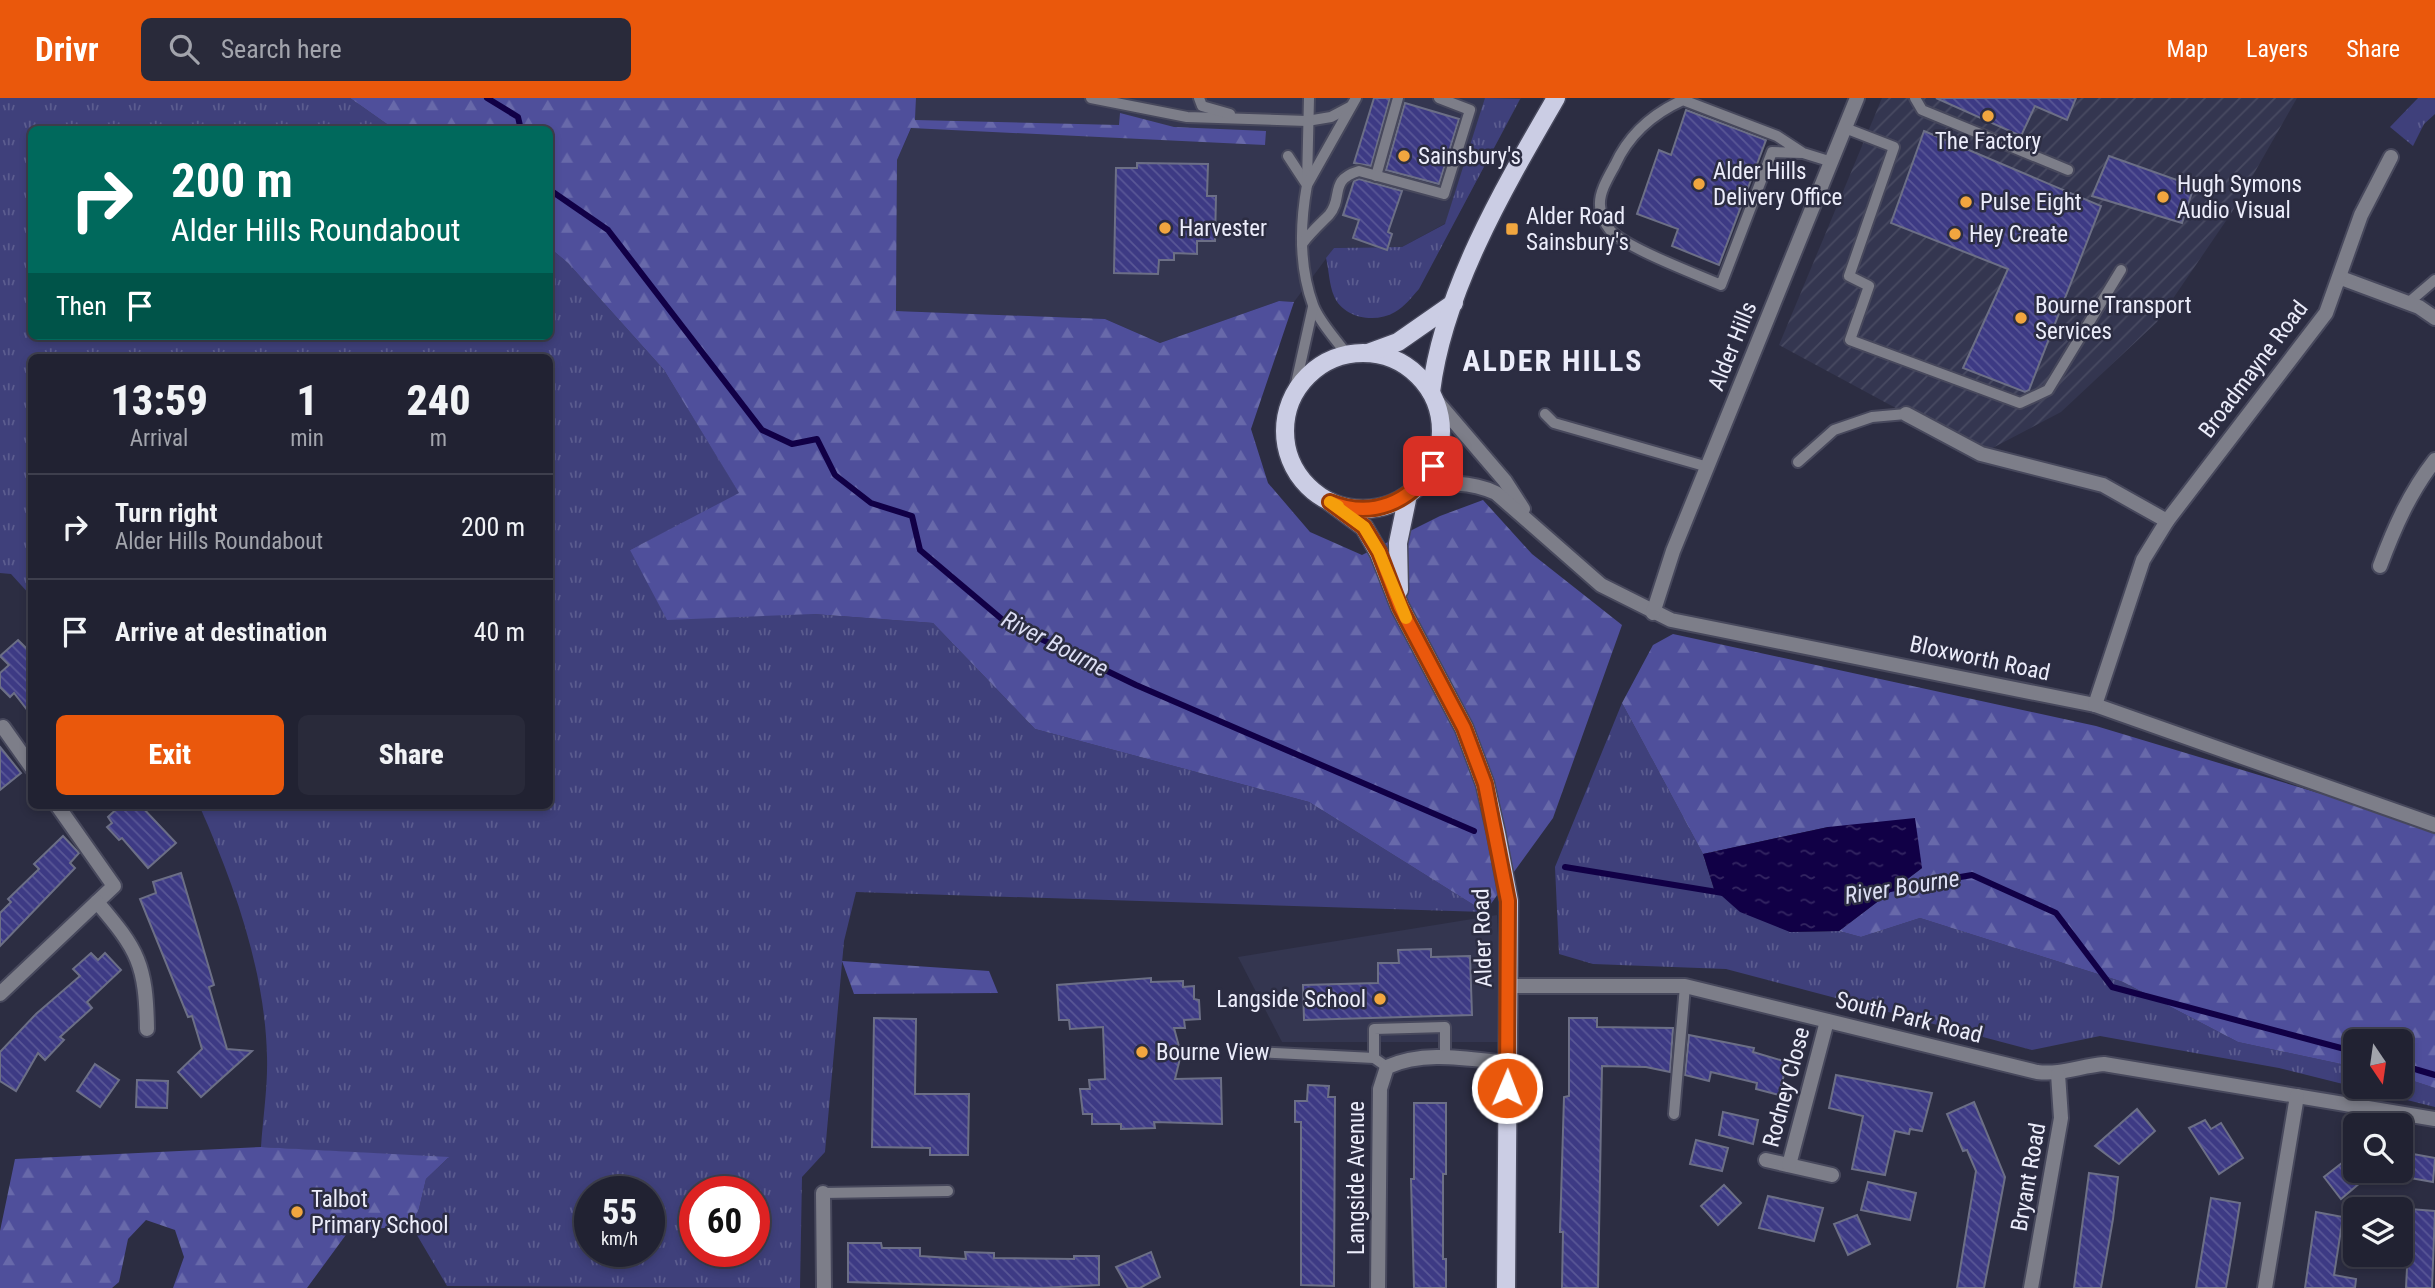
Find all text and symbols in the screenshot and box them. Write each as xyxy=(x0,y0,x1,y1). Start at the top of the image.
search box xyxy=(141,18,631,81)
text: Drivr xyxy=(35,30,99,69)
icon: search xyxy=(165,30,203,68)
text: Search here xyxy=(221,34,342,64)
text: Map xyxy=(2167,35,2208,63)
text: Layers xyxy=(2246,35,2308,63)
text: Share xyxy=(2346,35,2400,63)
marker: The Factory xyxy=(1980,108,1996,124)
place label: The Factory xyxy=(1935,128,2042,155)
place label: Sainsbury's xyxy=(1418,143,1521,170)
marker: Sainsbury's xyxy=(1396,148,1412,164)
text: 200 m xyxy=(171,152,293,209)
icon: right xyxy=(56,154,147,245)
place label: Alder Hills Delivery Office xyxy=(1713,158,1842,211)
place label: Hugh Symons Audio Visual xyxy=(2177,171,2302,224)
marker: Alder Hills Delivery Office xyxy=(1691,176,1707,192)
place label: Pulse Eight xyxy=(1980,189,2082,216)
marker: Hugh Symons Audio Visual xyxy=(2155,189,2171,205)
marker: Pulse Eight xyxy=(1958,194,1974,210)
place label: Alder Road Sainsbury's xyxy=(1526,203,1629,256)
text: Alder Hills Roundabout xyxy=(171,211,461,249)
place label: Harvester xyxy=(1179,215,1267,242)
marker: Harvester xyxy=(1157,220,1173,236)
marker: Alder Road Sainsbury's xyxy=(1504,221,1520,237)
place label: Hey Create xyxy=(1969,221,2068,248)
marker: Hey Create xyxy=(1947,226,1963,242)
icon: arrive xyxy=(121,287,159,325)
text: Then xyxy=(56,291,107,321)
place label: Bourne Transport Services xyxy=(2035,292,2192,345)
street label: Broadmayne Road xyxy=(2193,296,2314,443)
street label: Alder Hills xyxy=(1702,298,1763,395)
marker: Bourne Transport Services xyxy=(2013,310,2029,326)
district label: ALDER HILLS xyxy=(1463,343,1643,378)
text: 13:59 xyxy=(110,376,208,425)
text: 1 xyxy=(296,376,318,425)
text: 240 xyxy=(406,376,471,425)
text: Arrival xyxy=(130,425,188,452)
text: min xyxy=(290,425,324,452)
text: m xyxy=(430,425,447,452)
pin xyxy=(1403,436,1463,496)
icon: arrive xyxy=(1414,447,1452,485)
text: Turn right xyxy=(115,498,217,528)
icon: right xyxy=(56,508,94,546)
text: 200 m xyxy=(461,512,525,542)
text: Alder Hills Roundabout xyxy=(115,528,323,555)
water label: River Bourne xyxy=(997,605,1113,683)
icon: arrive xyxy=(56,613,94,651)
text: Arrive at destination xyxy=(115,617,327,647)
text: 40 m xyxy=(474,617,525,647)
street label: Bloxworth Road xyxy=(1907,630,2052,687)
button: Exit xyxy=(56,715,284,795)
button: Share xyxy=(298,715,525,795)
water label: River Bourne xyxy=(1843,864,1962,910)
street label: Alder Road xyxy=(1467,888,1498,988)
place label: Langside School xyxy=(1216,986,1366,1013)
street label: South Park Road xyxy=(1833,986,1985,1049)
marker: Langside School xyxy=(1372,991,1388,1007)
street label: Rodney Close xyxy=(1758,1024,1815,1150)
north arrow xyxy=(2343,1029,2413,1099)
map controls xyxy=(2343,1029,2413,1267)
place label: Bourne View xyxy=(1156,1039,1269,1066)
marker: Bourne View xyxy=(1134,1044,1150,1060)
position arrow xyxy=(1470,1051,1544,1125)
street label: Langside Avenue xyxy=(1343,1101,1370,1255)
button: search xyxy=(2343,1113,2413,1183)
street label: Bryant Road xyxy=(2006,1121,2051,1233)
speed limit sign: 60 xyxy=(679,1176,770,1267)
place label: Talbot Primary School xyxy=(311,1186,448,1239)
text: 55 xyxy=(602,1192,637,1233)
button: layers xyxy=(2343,1197,2413,1267)
marker: Talbot Primary School xyxy=(289,1204,305,1220)
text: km/h xyxy=(601,1228,638,1249)

